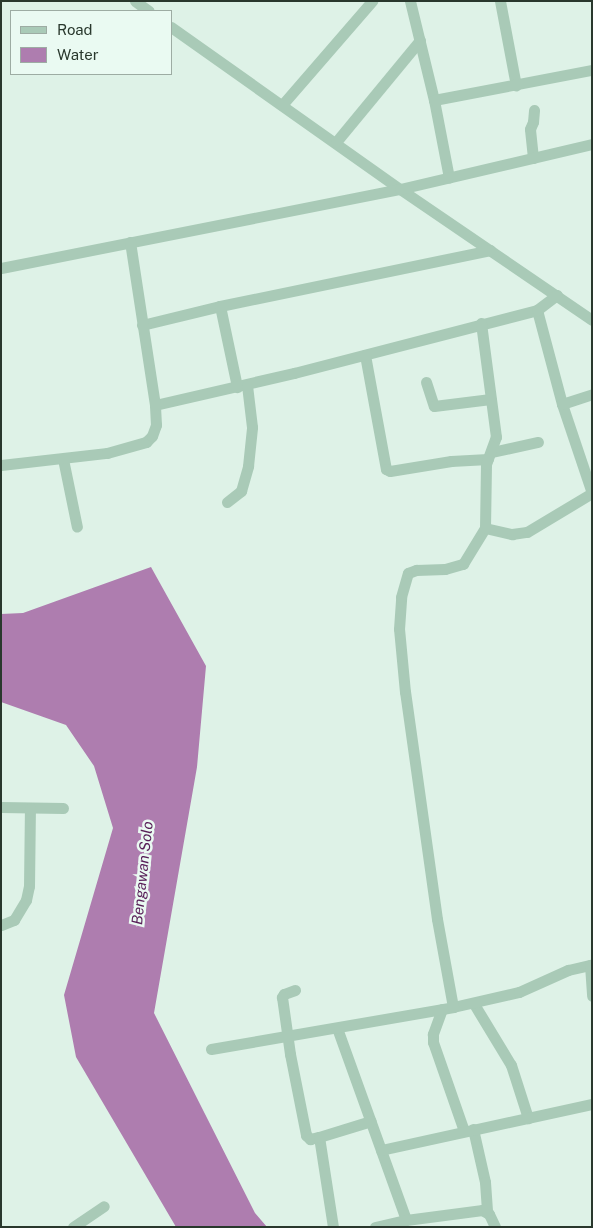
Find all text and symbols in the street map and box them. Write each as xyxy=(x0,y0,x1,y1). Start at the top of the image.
legend xyxy=(10,10,172,75)
text: Road xyxy=(57,21,93,38)
text: Water xyxy=(57,46,99,63)
water label: Bengawan Solo xyxy=(128,820,156,926)

